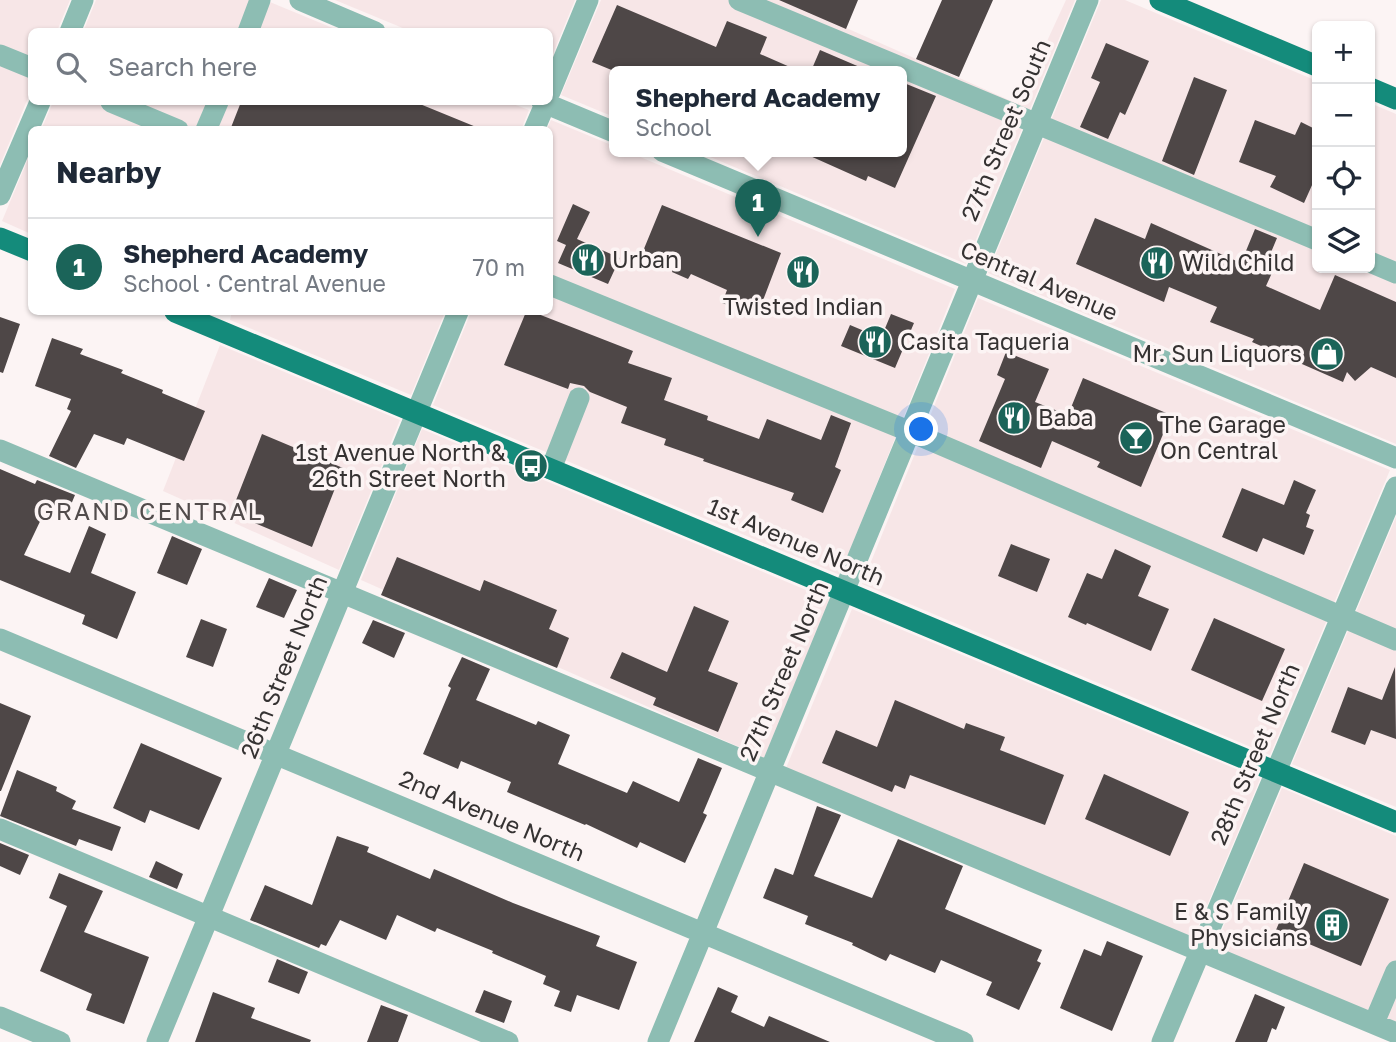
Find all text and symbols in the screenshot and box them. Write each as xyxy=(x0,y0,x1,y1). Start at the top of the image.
map controls xyxy=(1312,21,1375,273)
button: + xyxy=(1312,21,1375,84)
search box xyxy=(28,28,553,105)
street label: 27th Street South xyxy=(954,35,1056,224)
icon: search xyxy=(52,48,90,86)
text: Search here xyxy=(108,51,257,82)
popup xyxy=(609,66,907,157)
text: Shepherd Academy xyxy=(635,82,881,113)
button: − xyxy=(1312,84,1375,147)
text: School xyxy=(635,113,712,141)
button: locate xyxy=(1312,147,1375,210)
text: Nearby xyxy=(56,154,161,190)
pin: 1 xyxy=(735,179,781,237)
button: layers xyxy=(1312,210,1375,273)
street label: Central Avenue xyxy=(957,234,1122,326)
text: Shepherd Academy xyxy=(123,238,368,269)
restaurant icon: Urban xyxy=(569,241,607,279)
restaurant icon: Wild Child xyxy=(1138,244,1176,282)
place label: Urban xyxy=(612,245,679,273)
place label: Wild Child xyxy=(1182,248,1295,276)
text: 1 xyxy=(73,253,85,281)
text: 70 m xyxy=(472,253,525,281)
restaurant icon: Twisted Indian xyxy=(784,253,822,291)
text: School · Central Avenue xyxy=(123,269,386,297)
place label: Twisted Indian xyxy=(723,292,883,320)
restaurant icon: Casita Taqueria xyxy=(856,323,894,361)
place label: Casita Taqueria xyxy=(900,327,1070,355)
shop icon: Mr. Sun Liquors xyxy=(1308,335,1346,373)
place label: Mr. Sun Liquors xyxy=(1133,339,1302,367)
restaurant icon: Baba xyxy=(995,399,1033,437)
place label: Baba xyxy=(1038,403,1094,431)
place label: The Garage On Central xyxy=(1160,410,1286,464)
your location xyxy=(904,412,938,446)
bar icon: The Garage On Central xyxy=(1117,419,1155,457)
place label: 1st Avenue North & 26th Street North xyxy=(296,438,507,492)
bus stop icon: 1st Avenue North & 26th Street North xyxy=(512,447,550,485)
street label: 1st Avenue North xyxy=(704,491,889,591)
district label: GRAND CENTRAL xyxy=(37,496,263,525)
street label: 26th Street North xyxy=(234,571,332,762)
street label: 27th Street North xyxy=(733,577,834,765)
street label: 28th Street North xyxy=(1203,659,1305,849)
street label: 2nd Avenue North xyxy=(396,763,589,867)
place label: E & S Family Physicians xyxy=(1174,897,1308,951)
building icon: E & S Family Physicians xyxy=(1313,906,1351,944)

